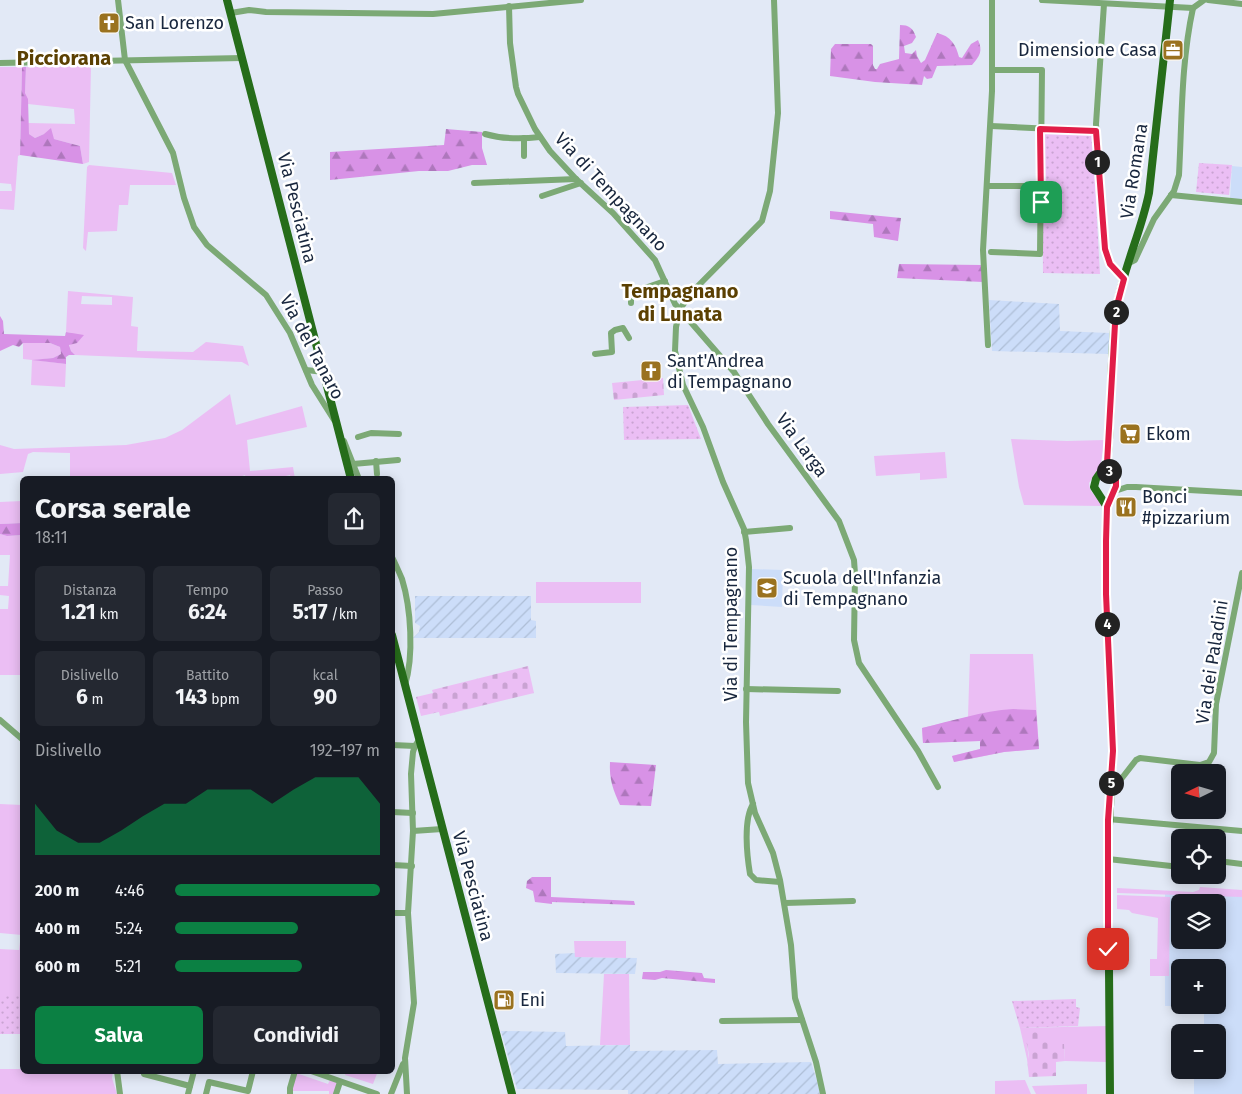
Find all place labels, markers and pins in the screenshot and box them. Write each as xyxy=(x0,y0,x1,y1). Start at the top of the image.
church icon: San Lorenzo xyxy=(97,11,121,35)
place label: San Lorenzo xyxy=(125,12,224,34)
office icon: Dimensione Casa xyxy=(1161,38,1185,62)
place label: Dimensione Casa xyxy=(1018,39,1157,61)
pin: 1 xyxy=(1084,150,1110,174)
pin xyxy=(1020,181,1062,223)
pin: 2 xyxy=(1104,300,1128,324)
place label: Sant'Andrea di Tempagnano xyxy=(667,350,792,393)
church icon: Sant'Andrea di Tempagnano xyxy=(639,359,663,383)
supermarket icon: Ekom xyxy=(1118,422,1142,446)
place label: Ekom xyxy=(1146,423,1191,445)
pin: 3 xyxy=(1096,458,1122,484)
place label: Bonci #pizzarium xyxy=(1142,486,1230,529)
restaurant icon: Bonci #pizzarium xyxy=(1114,495,1138,519)
place label: Scuola dell'Infanzia di Tempagnano xyxy=(783,567,941,610)
school or university icon: Scuola dell'Infanzia di Tempagnano xyxy=(755,576,779,600)
pin: 4 xyxy=(1094,612,1120,636)
pin: 5 xyxy=(1098,770,1124,796)
pin xyxy=(1087,928,1129,970)
fuel station icon: Eni xyxy=(492,988,516,1012)
place label: Eni xyxy=(520,989,545,1011)

